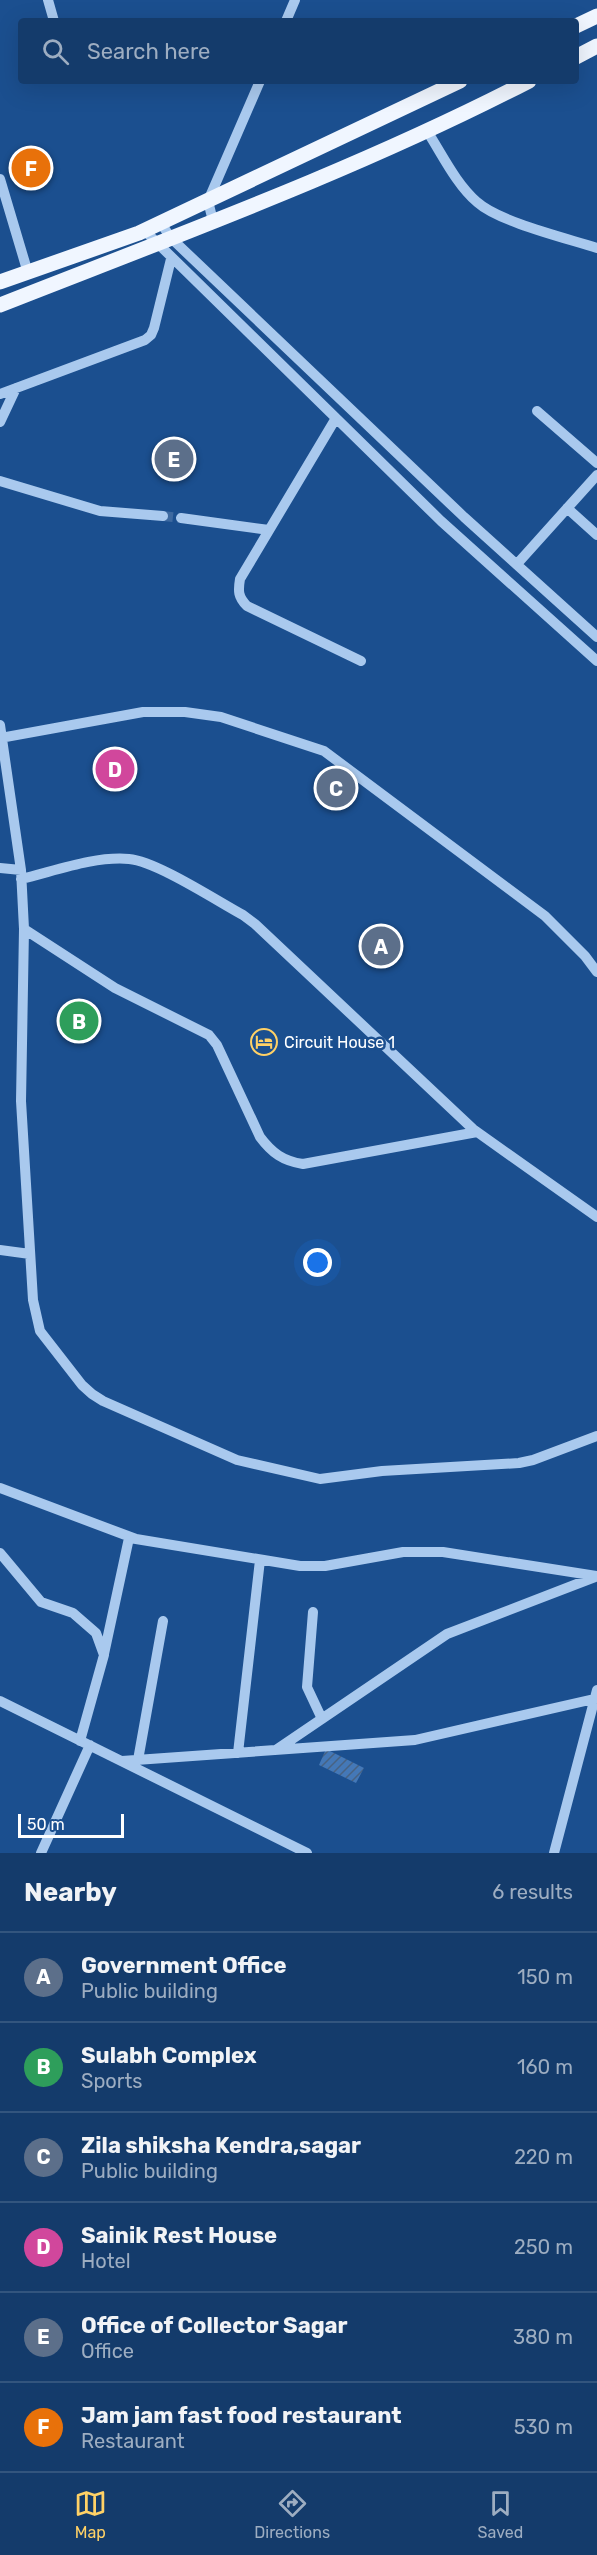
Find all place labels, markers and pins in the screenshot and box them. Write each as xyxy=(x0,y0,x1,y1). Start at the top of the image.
pin: F xyxy=(12,146,51,190)
pin: E xyxy=(154,436,194,482)
pin: D xyxy=(96,746,134,792)
pin: C xyxy=(316,766,356,810)
pin: A xyxy=(362,924,400,968)
pin: B xyxy=(60,998,98,1044)
hotel icon: Circuit House 1 xyxy=(249,1027,279,1057)
place label: Circuit House 1 xyxy=(284,1033,395,1052)

